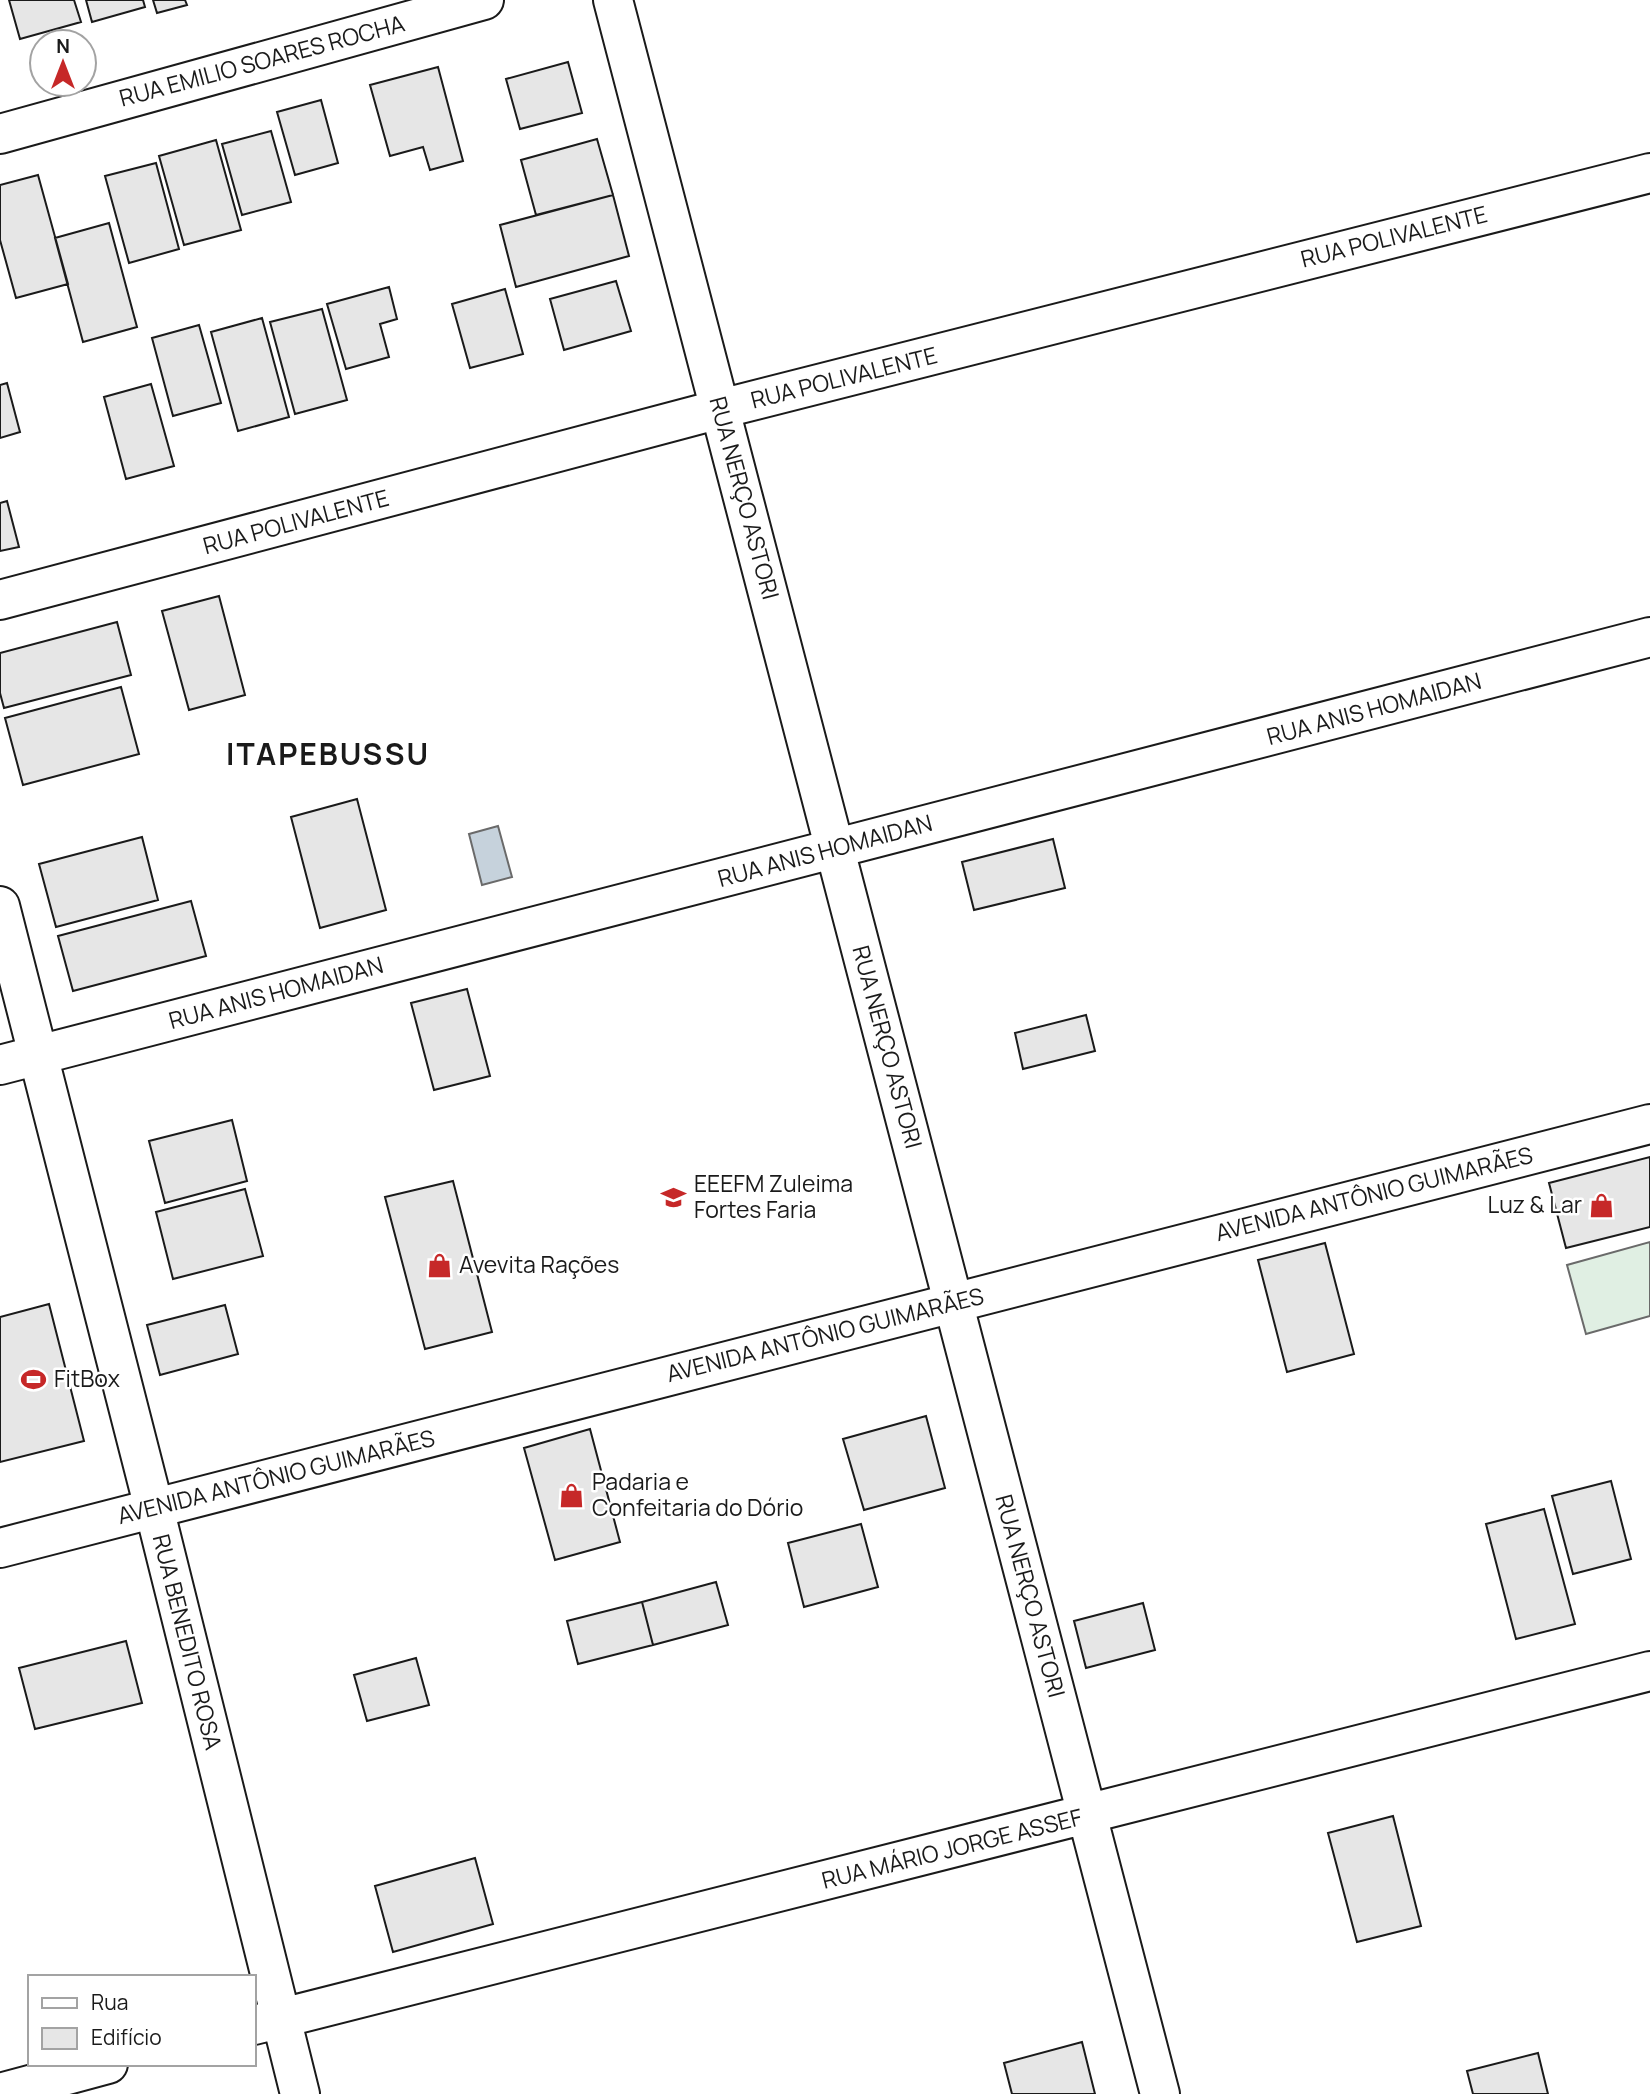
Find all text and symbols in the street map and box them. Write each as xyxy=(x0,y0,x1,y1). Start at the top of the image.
street label: RUA EMILIO SOARES ROCHA xyxy=(116,6,408,114)
north arrow xyxy=(28,28,98,98)
text: N xyxy=(56,33,70,59)
street label: RUA POLIVALENTE xyxy=(1297,197,1490,275)
street label: RUA POLIVALENTE xyxy=(747,338,940,416)
street label: RUA NERÇO ASTORI xyxy=(703,393,787,603)
street label: RUA POLIVALENTE xyxy=(199,481,392,561)
street label: RUA ANIS HOMAIDAN xyxy=(1263,664,1484,752)
district label: ITAPEBUSSU xyxy=(226,733,430,774)
street label: RUA ANIS HOMAIDAN xyxy=(714,806,935,894)
street label: RUA NERÇO ASTORI xyxy=(846,942,930,1152)
street label: RUA ANIS HOMAIDAN xyxy=(165,948,386,1036)
street label: AVENIDA ANTÔNIO GUIMARÃES xyxy=(1212,1138,1536,1248)
place label: EEEFM Zuleima Fortes Faria xyxy=(694,1167,853,1225)
school or university icon: EEEFM Zuleima Fortes Faria xyxy=(660,1183,688,1211)
place label: Luz & Lar xyxy=(1487,1188,1582,1220)
shop icon: Luz & Lar xyxy=(1588,1191,1616,1219)
place label: Avevita Rações xyxy=(459,1248,619,1280)
shop icon: Avevita Rações xyxy=(425,1251,453,1279)
street label: AVENIDA ANTÔNIO GUIMARÃES xyxy=(663,1279,987,1389)
place label: FitBox xyxy=(54,1362,120,1394)
sports icon: FitBox xyxy=(20,1365,48,1393)
street label: AVENIDA ANTÔNIO GUIMARÃES xyxy=(114,1421,438,1531)
place label: Padaria e Confeitaria do Dório xyxy=(592,1465,803,1523)
shop icon: Padaria e Confeitaria do Dório xyxy=(558,1481,586,1509)
street label: RUA NERÇO ASTORI xyxy=(989,1491,1073,1701)
street label: RUA BENEDITO ROSA xyxy=(146,1531,230,1753)
street label: RUA MÁRIO JORGE ASSEF xyxy=(818,1800,1086,1896)
legend xyxy=(28,1975,256,2066)
text: Rua xyxy=(91,1988,128,2016)
text: Edifício xyxy=(91,2023,162,2051)

